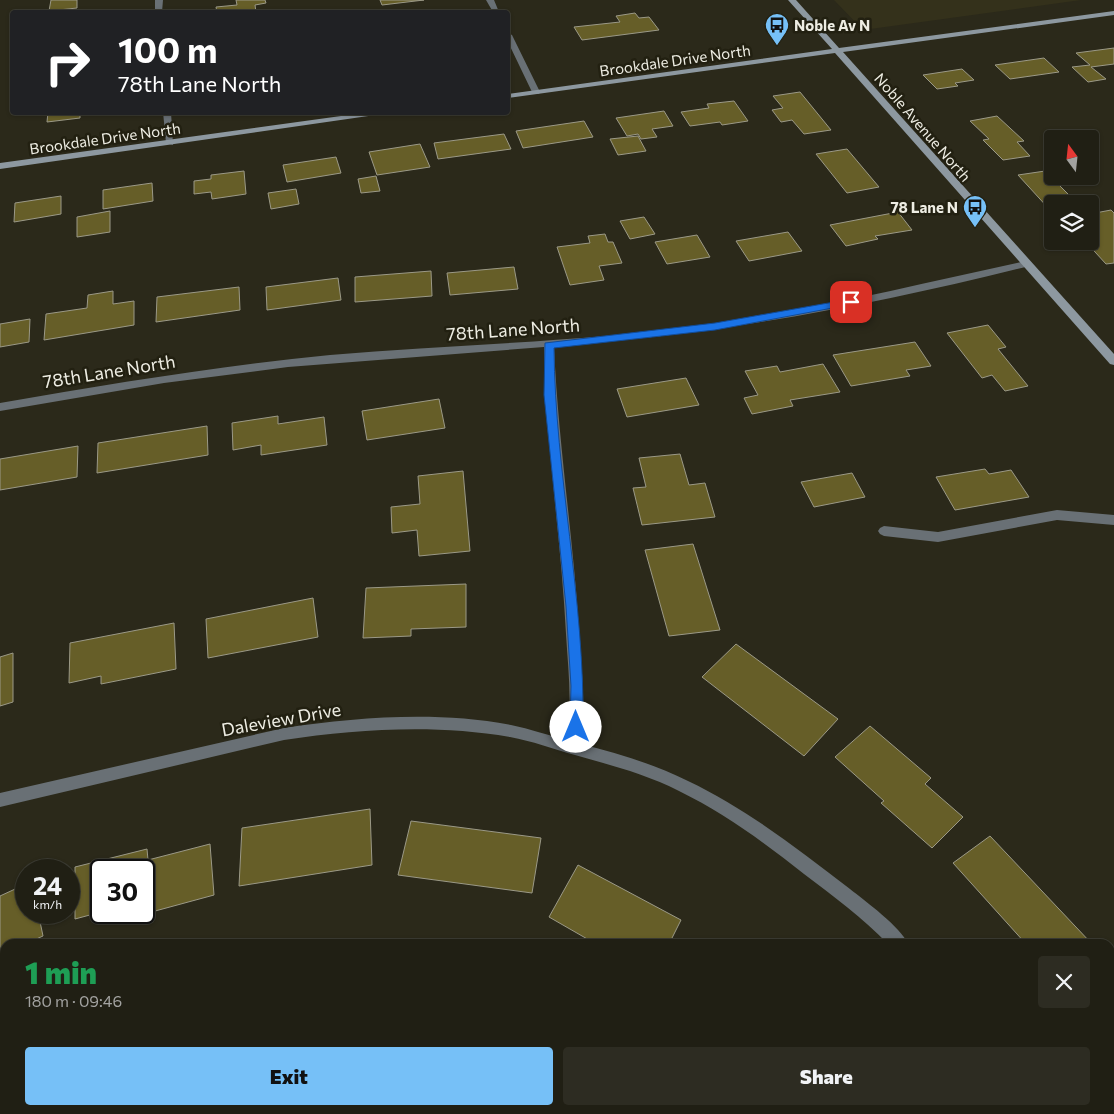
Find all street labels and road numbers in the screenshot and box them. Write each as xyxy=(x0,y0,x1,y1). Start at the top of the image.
street label: Brookdale Drive North xyxy=(598,40,752,80)
street label: Noble Avenue North xyxy=(871,69,975,185)
street label: Brookdale Drive North xyxy=(28,118,182,158)
street label: 78th Lane North xyxy=(446,313,580,345)
street label: 78th Lane North xyxy=(41,350,177,392)
street label: Daleview Drive xyxy=(220,698,342,740)

